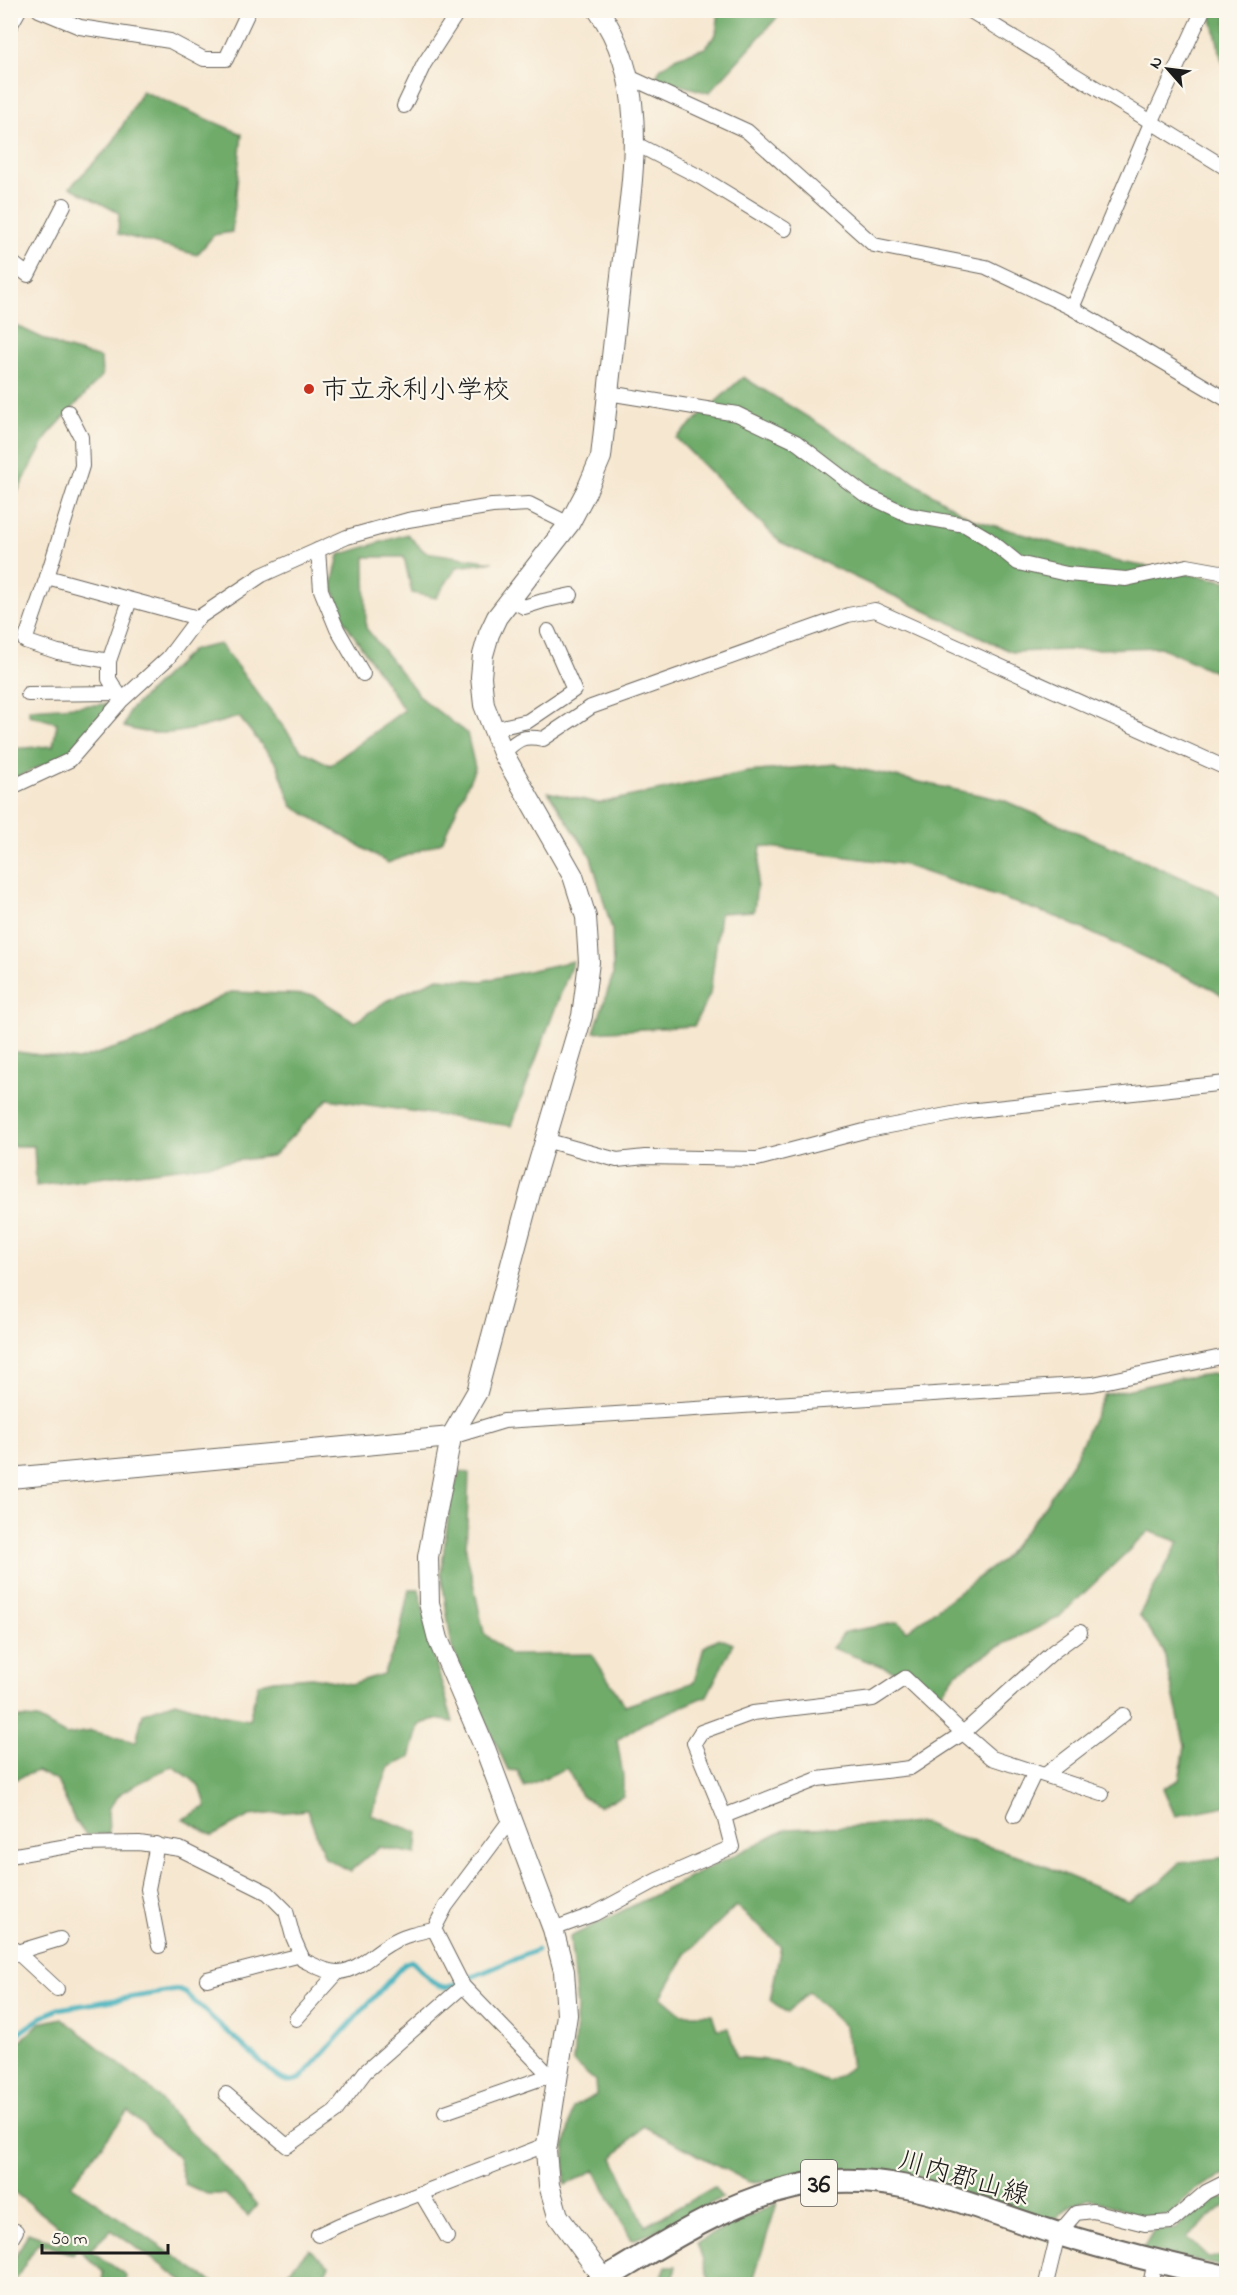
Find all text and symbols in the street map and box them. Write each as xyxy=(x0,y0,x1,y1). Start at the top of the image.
north arrow xyxy=(1138,39,1198,99)
text: N xyxy=(1143,52,1170,73)
place label: 市立永利小学校 xyxy=(321,372,510,411)
marker: 市立永利小学校 xyxy=(302,382,316,396)
street label: 川内郡山線 xyxy=(893,2142,1034,2217)
road number: 36 xyxy=(801,2160,837,2206)
scale bar xyxy=(42,2217,168,2255)
text: 50 m xyxy=(51,2227,88,2253)

